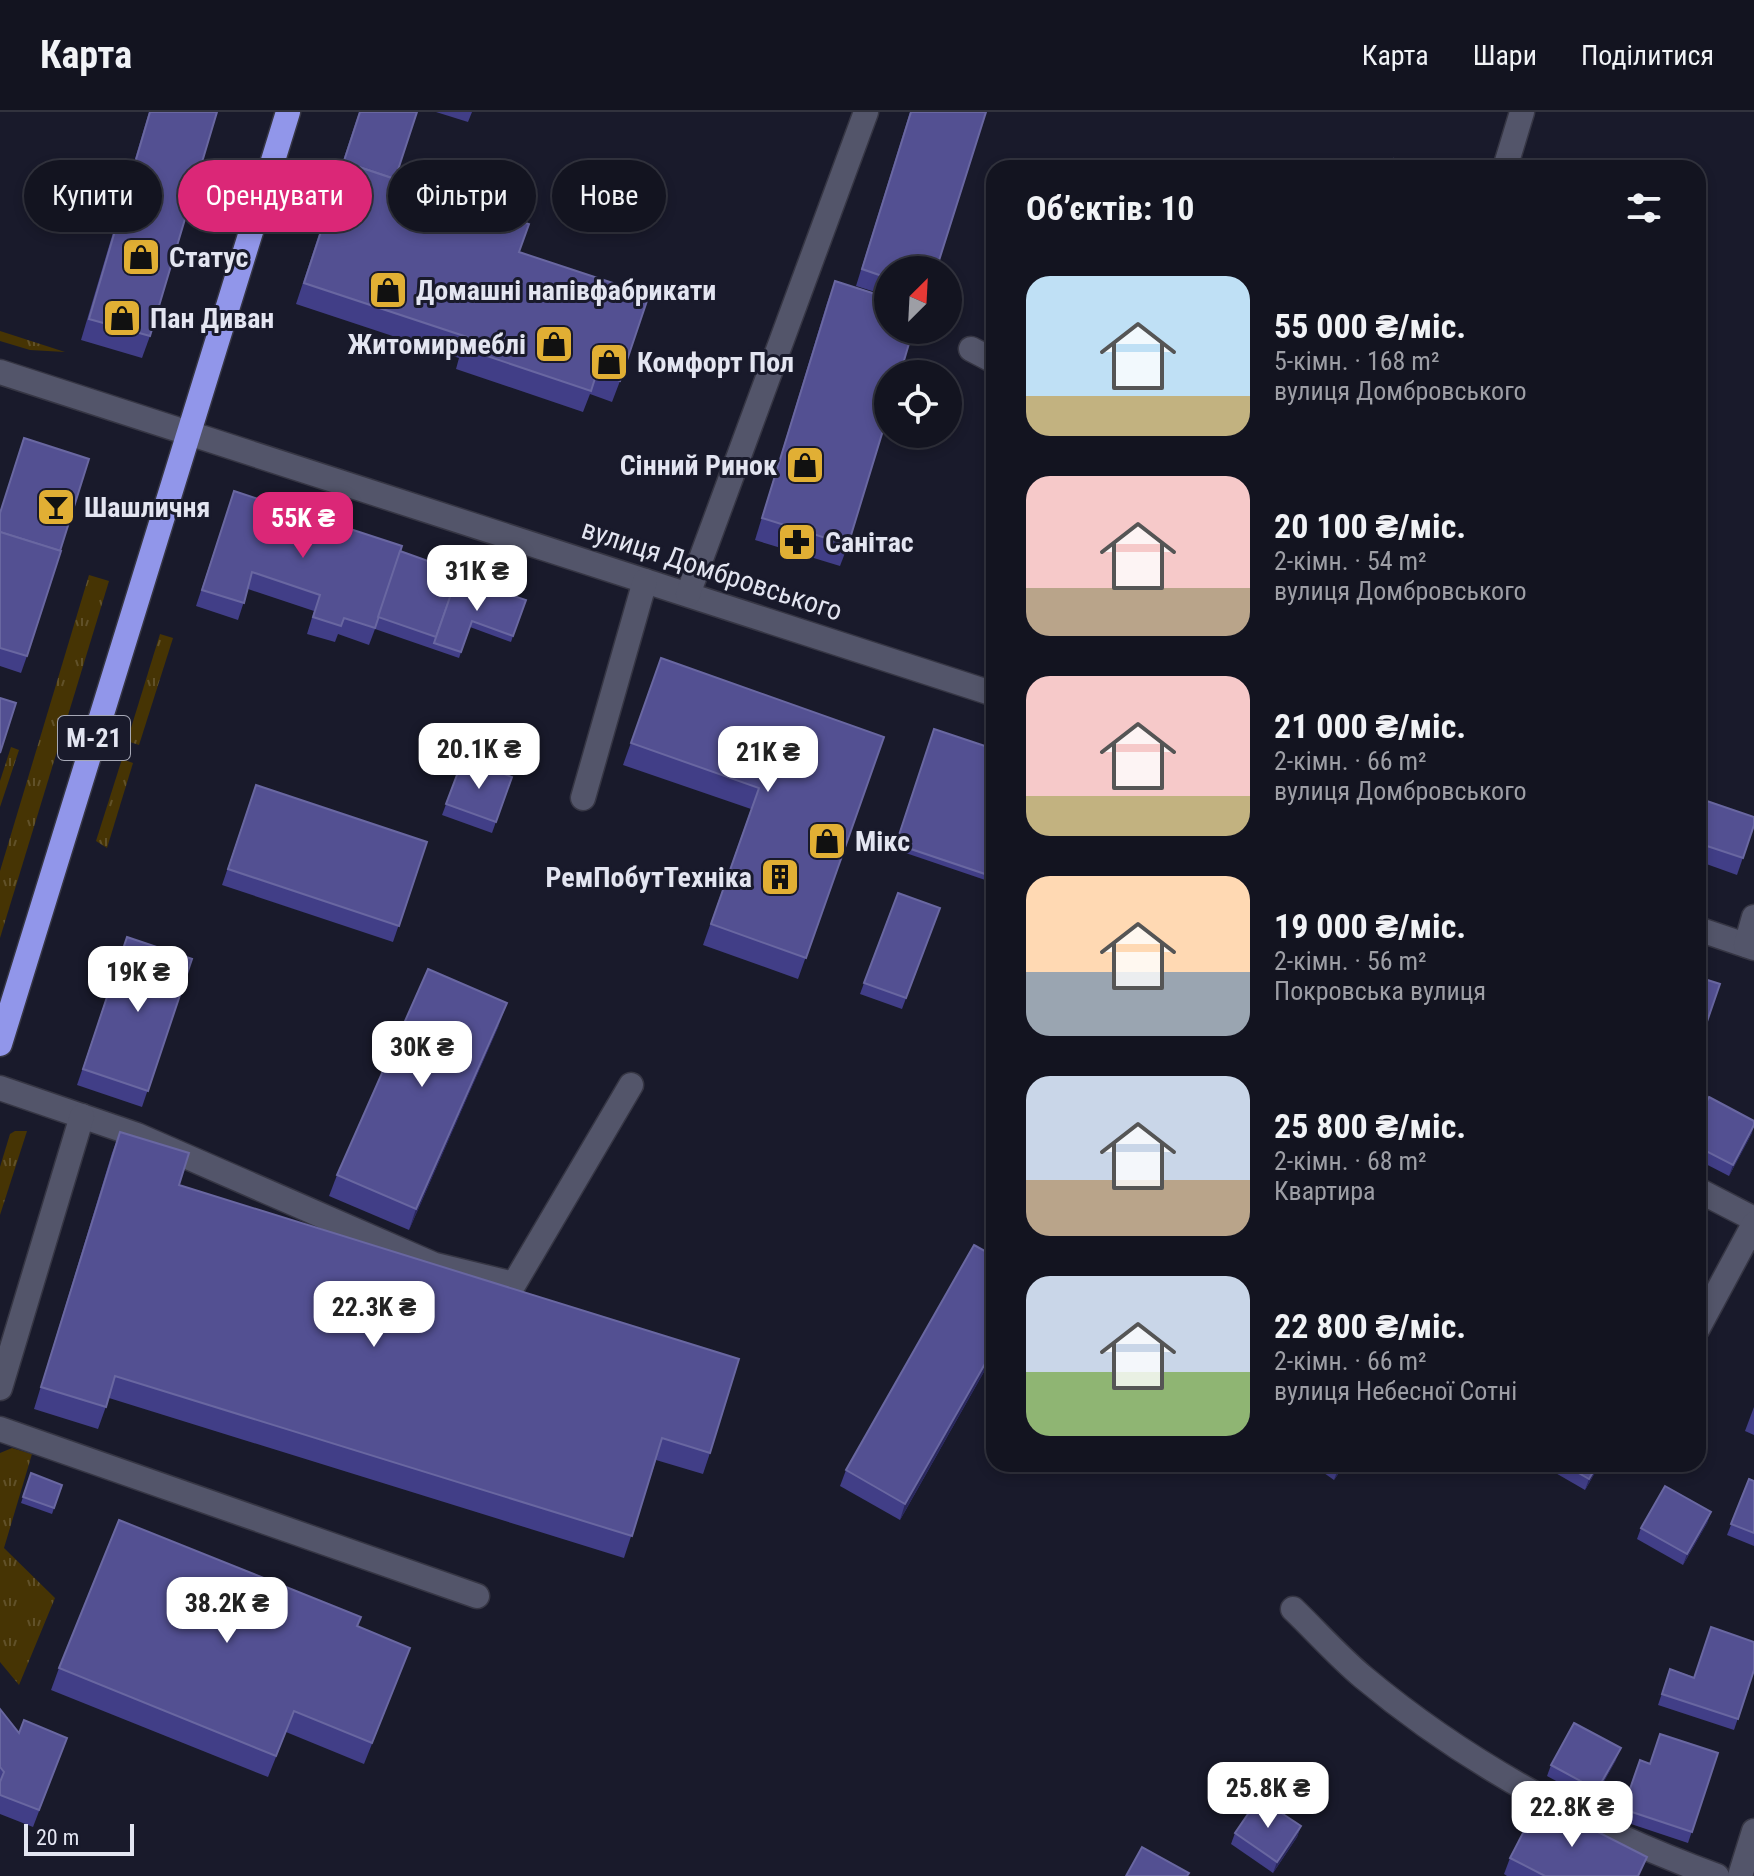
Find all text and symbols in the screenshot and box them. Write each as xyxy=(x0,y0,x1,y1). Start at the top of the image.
text: Карта xyxy=(40,33,132,77)
text: Карта xyxy=(1362,39,1429,72)
text: Шари xyxy=(1473,39,1537,72)
text: Поділитися xyxy=(1581,39,1714,72)
chip: Купити xyxy=(24,160,162,232)
chip: Орендувати xyxy=(178,160,372,232)
chip: Фільтри xyxy=(388,160,536,232)
chip: Нове xyxy=(552,160,666,232)
icon: filters xyxy=(1622,186,1666,230)
text: Об’єктів: 10 xyxy=(1026,188,1195,228)
shop icon: Статус xyxy=(120,236,162,278)
place label: Статус xyxy=(169,241,249,274)
north arrow xyxy=(874,256,962,344)
map controls xyxy=(874,256,962,448)
shop icon: Домашні напівфабрикати xyxy=(367,269,409,311)
place label: Домашні напівфабрикати xyxy=(416,274,716,307)
shop icon: Пан Диван xyxy=(101,297,143,339)
place label: Пан Диван xyxy=(150,302,274,335)
text: 55 000 ₴/міс. xyxy=(1274,306,1466,346)
icon: home xyxy=(1090,308,1186,404)
shop icon: Житомирмеблі xyxy=(533,323,575,365)
place label: Житомирмеблі xyxy=(348,328,526,361)
shop icon: Комфорт Пол xyxy=(588,341,630,383)
place label: Комфорт Пол xyxy=(637,346,794,379)
text: 5-кімн. · 168 m² xyxy=(1274,346,1440,376)
button: locate xyxy=(874,360,962,448)
text: вулиця Домбровського xyxy=(1274,376,1527,406)
shop icon: Сінний Ринок xyxy=(784,444,826,486)
place label: Сінний Ринок xyxy=(620,449,777,482)
bar icon: Шашличня xyxy=(35,486,77,528)
place label: Шашличня xyxy=(84,491,210,524)
pin: 55K ₴ xyxy=(247,492,359,560)
text: 55K ₴ xyxy=(271,503,335,533)
text: 20 100 ₴/міс. xyxy=(1274,506,1466,546)
icon: home xyxy=(1090,508,1186,604)
street label: вулиця Домбровського xyxy=(578,512,846,628)
pharmacy icon: Санітас xyxy=(776,521,818,563)
place label: Санітас xyxy=(825,526,914,559)
pin: 31K ₴ xyxy=(421,545,533,613)
text: 2-кімн. · 54 m² xyxy=(1274,546,1427,576)
text: 31K ₴ xyxy=(445,556,509,586)
text: вулиця Домбровського xyxy=(1274,576,1527,606)
text: 21 000 ₴/міс. xyxy=(1274,706,1466,746)
icon: home xyxy=(1090,708,1186,804)
road number: М-21 xyxy=(58,716,130,760)
pin: 20.1K ₴ xyxy=(405,723,553,791)
pin: 21K ₴ xyxy=(712,726,824,794)
text: 20.1K ₴ xyxy=(437,734,521,764)
text: 21K ₴ xyxy=(736,737,800,767)
text: 2-кімн. · 66 m² xyxy=(1274,746,1427,776)
text: вулиця Домбровського xyxy=(1274,776,1527,806)
shop icon: Мікс xyxy=(806,820,848,862)
place label: Мікс xyxy=(855,825,910,858)
building icon: РемПобутТехніка xyxy=(759,856,801,898)
place label: РемПобутТехніка xyxy=(546,861,752,894)
text: 19 000 ₴/міс. xyxy=(1274,906,1466,946)
icon: home xyxy=(1090,908,1186,1004)
pin: 19K ₴ xyxy=(82,946,194,1014)
text: 2-кімн. · 56 m² xyxy=(1274,946,1427,976)
text: 19K ₴ xyxy=(106,957,170,987)
text: Покровська вулиця xyxy=(1274,976,1486,1006)
pin: 30K ₴ xyxy=(366,1021,478,1089)
text: 30K ₴ xyxy=(390,1032,454,1062)
text: 25 800 ₴/міс. xyxy=(1274,1106,1466,1146)
icon: home xyxy=(1090,1108,1186,1204)
text: 2-кімн. · 68 m² xyxy=(1274,1146,1427,1176)
text: Квартира xyxy=(1274,1176,1376,1206)
pin: 22.3K ₴ xyxy=(300,1281,448,1349)
text: 22.3K ₴ xyxy=(332,1292,416,1322)
text: 22 800 ₴/міс. xyxy=(1274,1306,1466,1346)
icon: home xyxy=(1090,1308,1186,1404)
text: 2-кімн. · 66 m² xyxy=(1274,1346,1427,1376)
text: вулиця Небесної Сотні xyxy=(1274,1376,1517,1406)
pin: 38.2K ₴ xyxy=(153,1577,301,1645)
text: 38.2K ₴ xyxy=(185,1588,269,1618)
pin: 25.8K ₴ xyxy=(1194,1762,1342,1830)
text: 25.8K ₴ xyxy=(1226,1773,1310,1803)
pin: 22.8K ₴ xyxy=(1498,1781,1646,1849)
text: 22.8K ₴ xyxy=(1530,1792,1614,1822)
scale bar xyxy=(24,1820,134,1856)
text: 20 m xyxy=(36,1825,79,1850)

